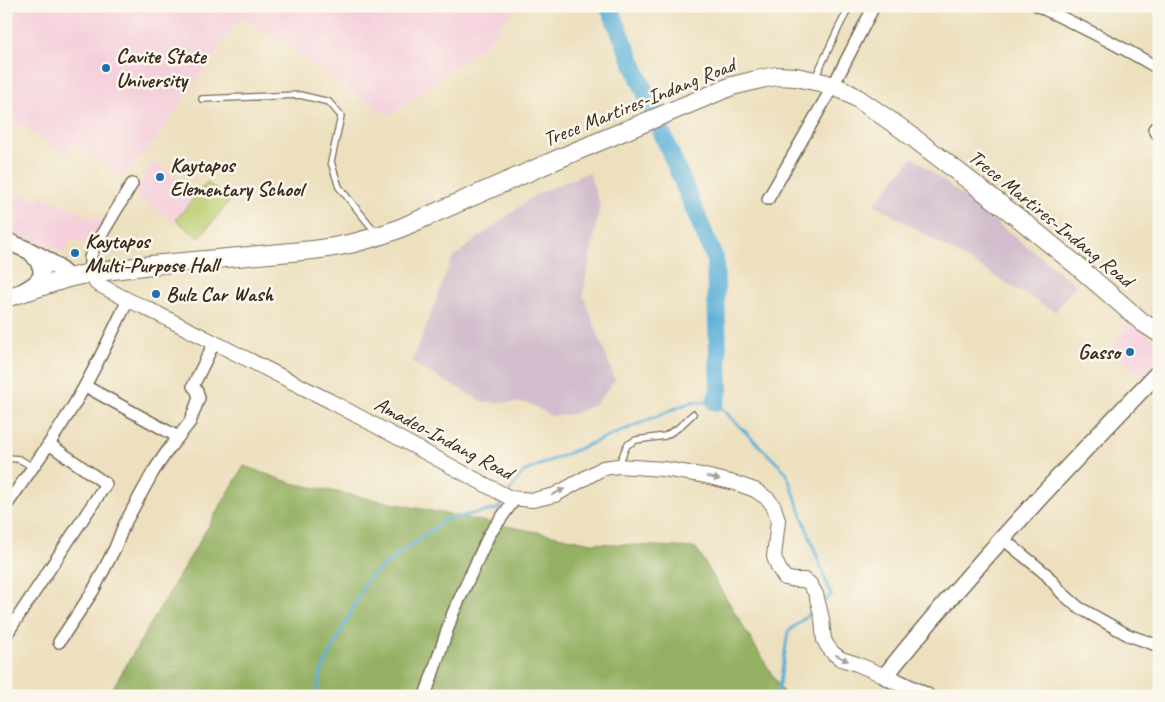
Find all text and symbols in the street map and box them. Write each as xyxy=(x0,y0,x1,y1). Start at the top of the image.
place label: Cavite State University xyxy=(116,43,208,93)
street label: Trece Martires-Indang Road xyxy=(539,50,742,152)
marker: Cavite State University xyxy=(100,62,112,74)
street label: Trece Martires-Indang Road xyxy=(963,143,1142,295)
place label: Kaytapos Elementary School xyxy=(170,152,308,202)
marker: Kaytapos Elementary School xyxy=(154,171,166,183)
place label: Kaytapos Multi-Purpose Hall xyxy=(85,228,222,278)
marker: Kaytapos Multi-Purpose Hall xyxy=(69,247,81,259)
place label: Bulz Car Wash xyxy=(166,281,274,307)
marker: Bulz Car Wash xyxy=(150,288,162,300)
place label: Gasso xyxy=(1078,339,1122,365)
marker: Gasso xyxy=(1124,346,1136,358)
street label: Amadeo-Indang Road xyxy=(370,391,521,487)
one-way arrow xyxy=(705,474,720,482)
one-way arrow xyxy=(551,488,565,496)
one-way arrow xyxy=(834,654,849,662)

